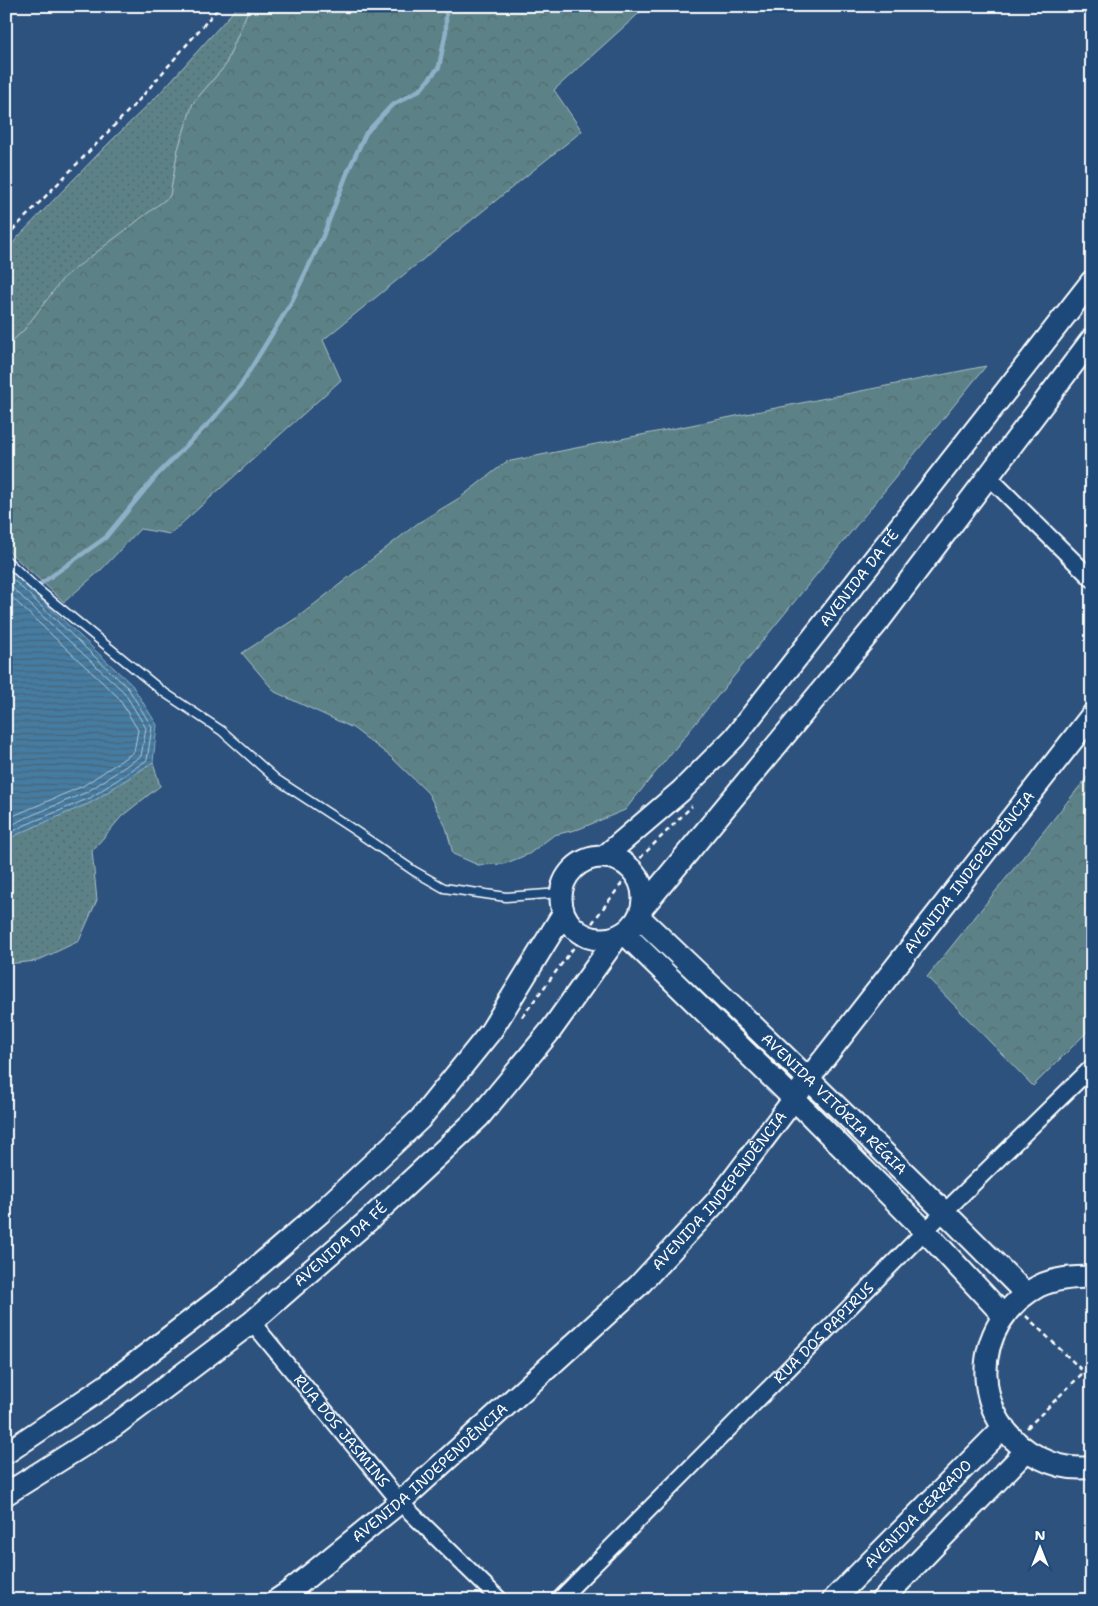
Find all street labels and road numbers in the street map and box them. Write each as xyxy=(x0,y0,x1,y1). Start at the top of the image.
street label: AVENIDA DA FÉ xyxy=(815,525,904,631)
street label: AVENIDA INDEPENDÊNCIA xyxy=(899,787,1039,958)
street label: AVENIDA VITÓRIA RÉGIA xyxy=(757,1029,911,1179)
street label: AVENIDA INDEPENDÊNCIA xyxy=(647,1107,791,1275)
street label: AVENIDA DA FÉ xyxy=(289,1197,392,1291)
street label: RUA DOS PAPIRUS xyxy=(769,1278,878,1388)
street label: RUA DOS JASMINS xyxy=(289,1370,394,1492)
street label: AVENIDA INDEPENDÊNCIA xyxy=(348,1399,512,1547)
street label: AVENIDA CERRADO xyxy=(860,1455,976,1573)

